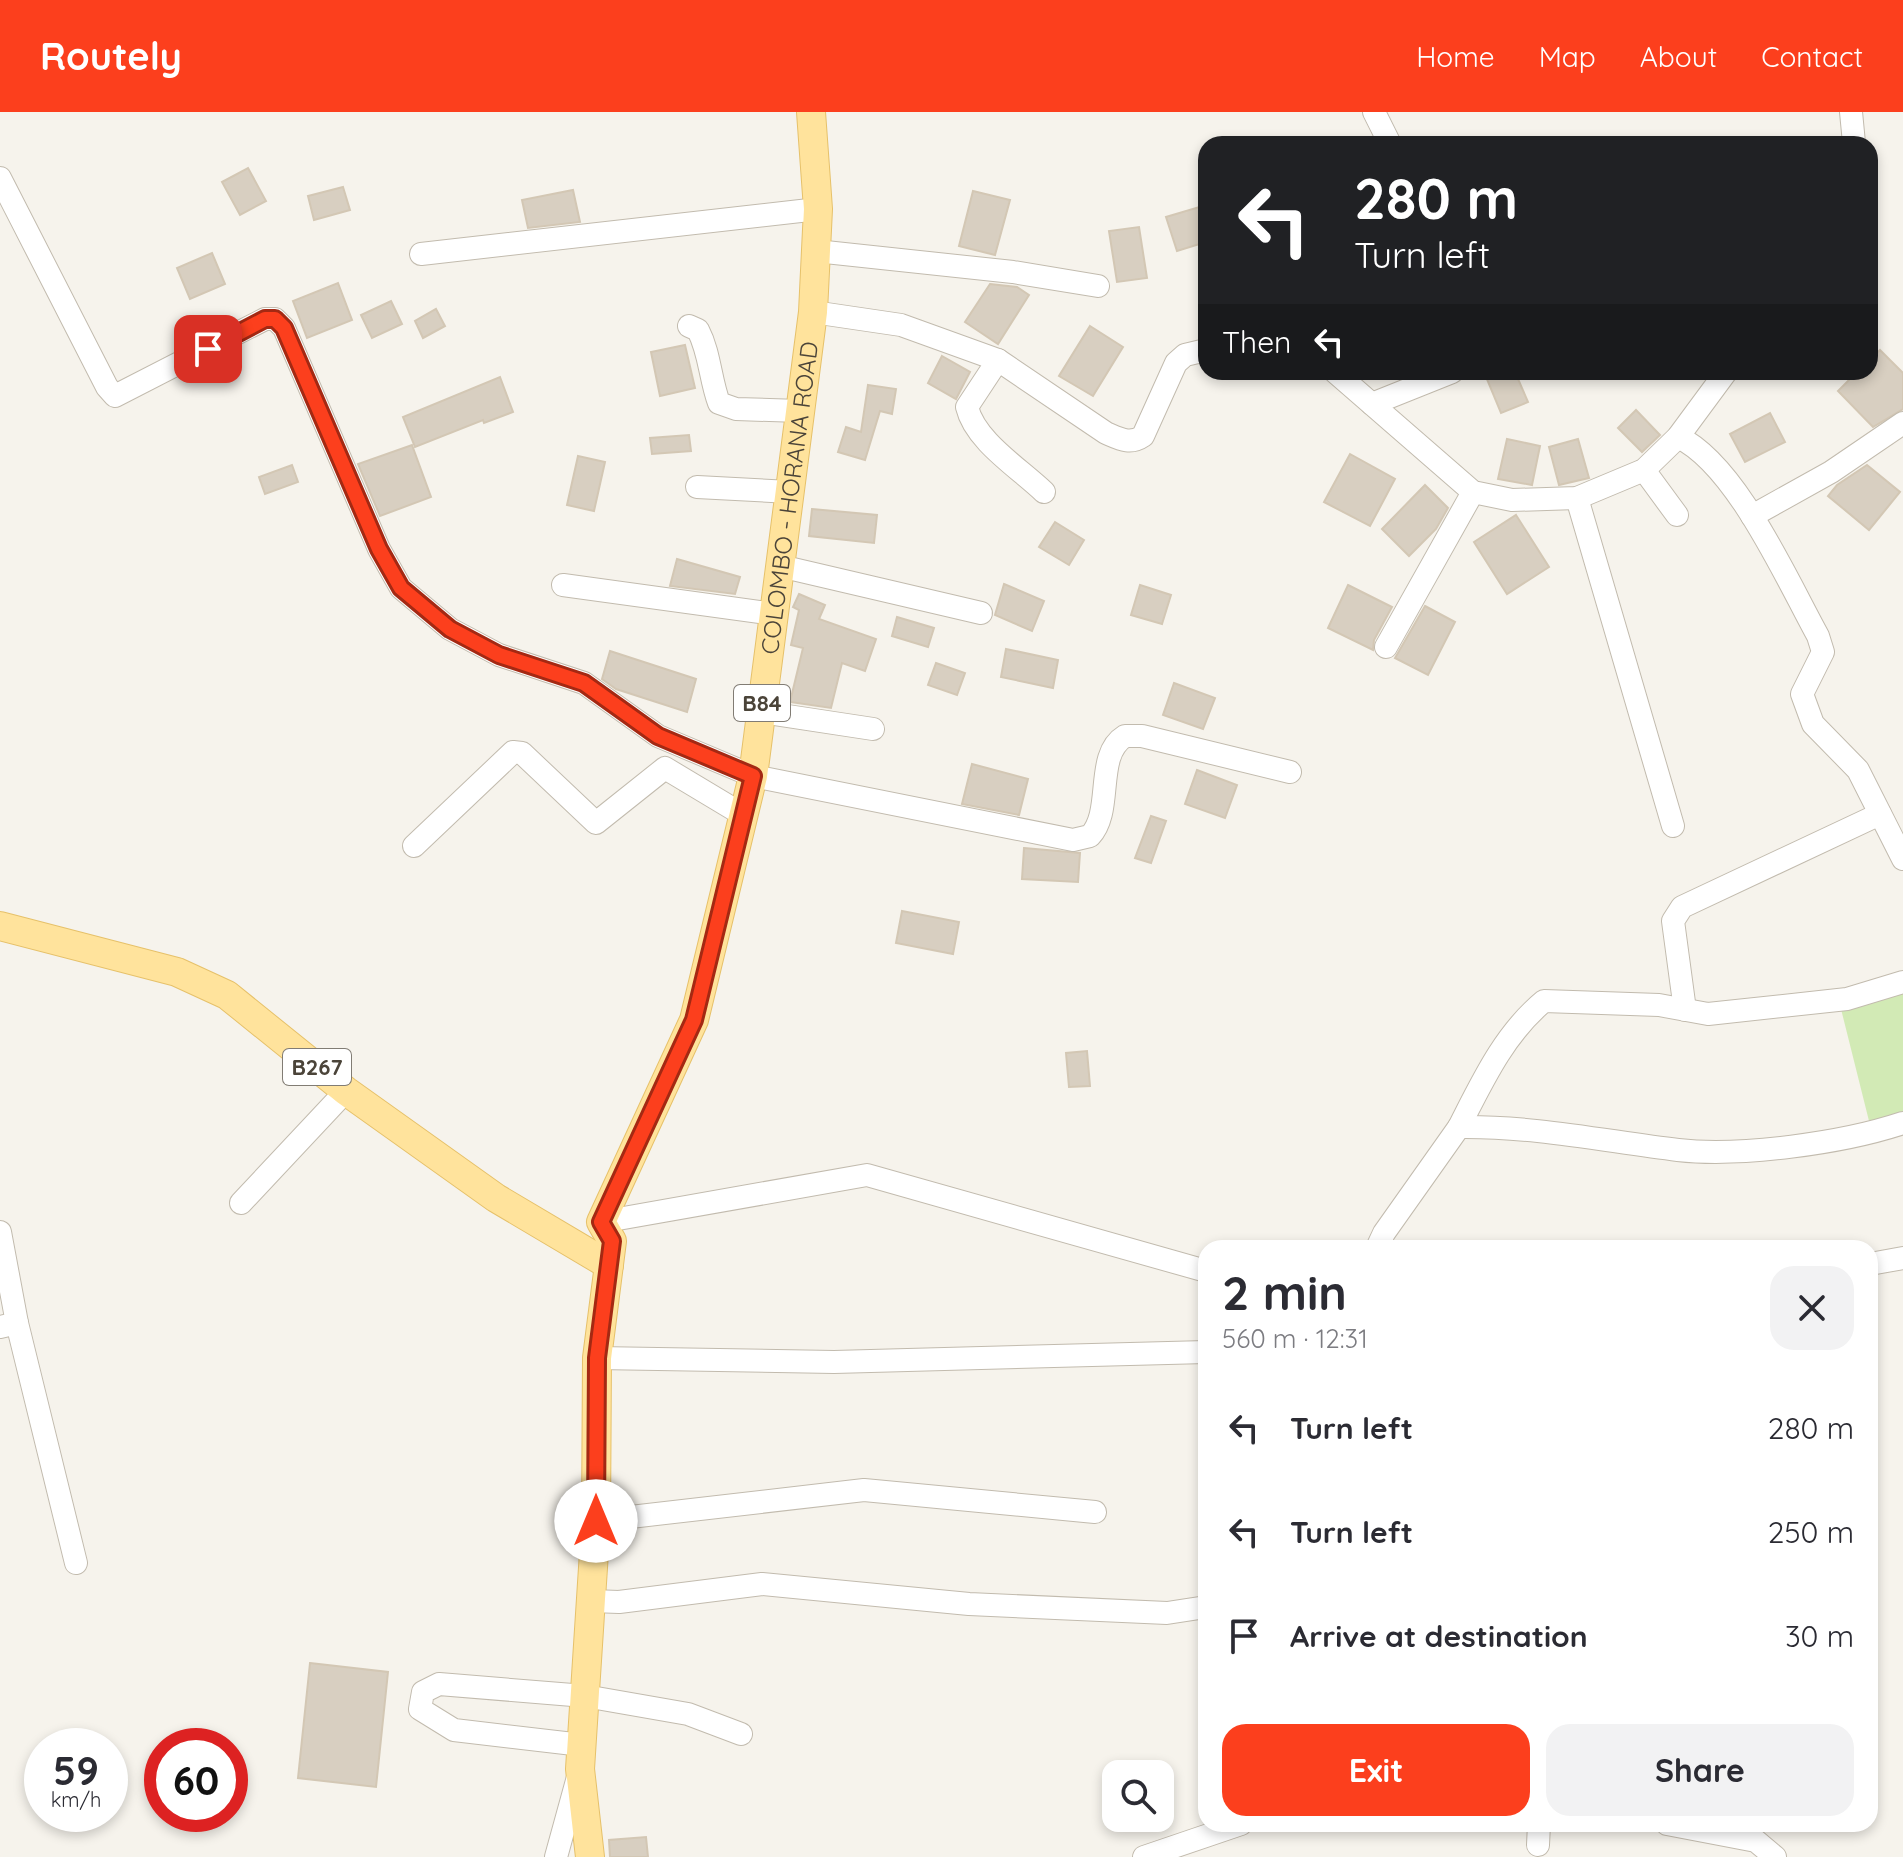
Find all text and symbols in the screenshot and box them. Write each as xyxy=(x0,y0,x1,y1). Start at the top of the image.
text: Routely xyxy=(40,32,182,80)
text: Home xyxy=(1416,39,1495,74)
text: Map xyxy=(1539,39,1596,74)
text: About xyxy=(1640,39,1717,74)
text: Contact xyxy=(1761,39,1863,74)
text: 280 m xyxy=(1354,163,1518,233)
icon: left xyxy=(1222,168,1326,272)
text: Turn left xyxy=(1354,232,1490,277)
pin xyxy=(174,315,242,383)
icon: left xyxy=(1307,320,1351,364)
text: Then xyxy=(1222,323,1291,361)
icon: arrive xyxy=(186,327,230,371)
street label: COLOMBO - HORANA ROAD xyxy=(754,340,824,656)
road number: B84 xyxy=(734,685,790,721)
road number: B267 xyxy=(283,1049,351,1085)
text: 2 min xyxy=(1222,1262,1347,1322)
button: close xyxy=(1770,1266,1854,1350)
text: 560 m · 12:31 xyxy=(1222,1322,1368,1355)
icon: left xyxy=(1222,1406,1266,1450)
text: Turn left xyxy=(1290,1409,1413,1447)
text: 280 m xyxy=(1768,1409,1854,1447)
position arrow xyxy=(554,1479,638,1563)
icon: left xyxy=(1222,1510,1266,1554)
text: Turn left xyxy=(1290,1513,1413,1551)
text: 250 m xyxy=(1768,1513,1854,1551)
icon: arrive xyxy=(1222,1614,1266,1658)
text: Arrive at destination xyxy=(1290,1617,1588,1655)
text: 30 m xyxy=(1785,1617,1854,1655)
button: Exit xyxy=(1222,1724,1530,1816)
button: Share xyxy=(1546,1724,1854,1816)
speed limit sign: 60 xyxy=(144,1728,248,1832)
text: 59 xyxy=(53,1745,99,1795)
map controls xyxy=(1102,1760,1174,1832)
button: search xyxy=(1102,1760,1174,1832)
text: km/h xyxy=(51,1787,101,1812)

